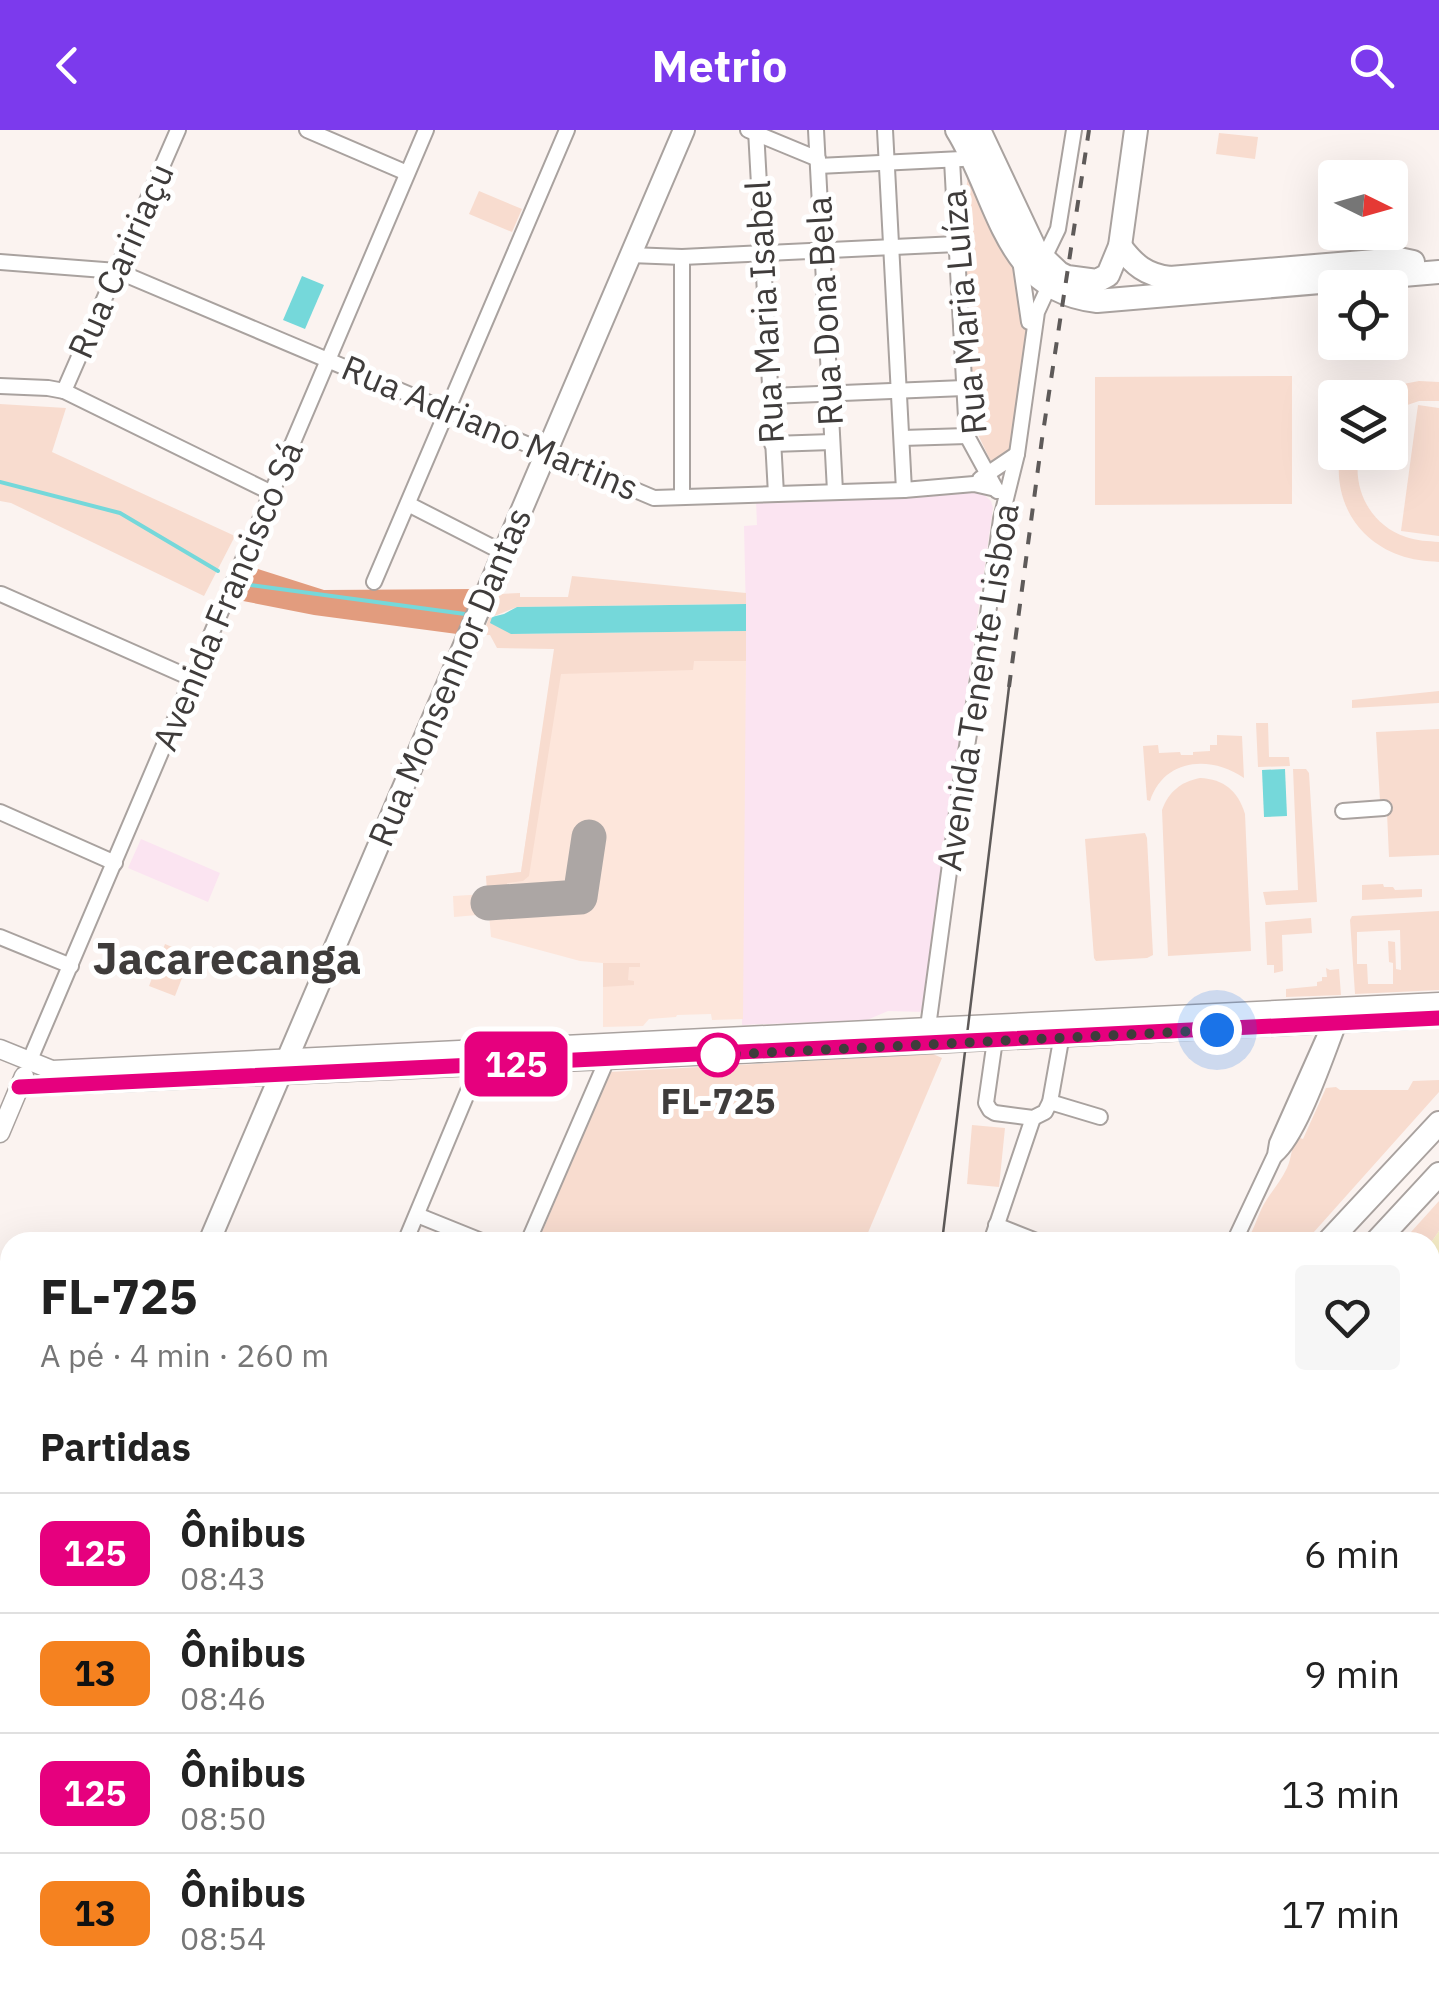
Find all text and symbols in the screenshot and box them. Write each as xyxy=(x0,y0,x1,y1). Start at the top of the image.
text: Metrio xyxy=(652,36,787,94)
icon: back xyxy=(40,38,95,93)
icon: search xyxy=(1344,38,1399,93)
street label: Rua Caririaçu xyxy=(57,156,184,365)
north arrow xyxy=(1318,160,1408,250)
map controls xyxy=(1318,160,1408,470)
street label: Rua Maria Isabel xyxy=(734,179,794,445)
street label: Rua Maria Luíza xyxy=(929,188,997,436)
street label: Rua Dona Bela xyxy=(795,195,853,427)
button: locate xyxy=(1318,270,1408,360)
street label: Rua Adriano Martins xyxy=(335,344,646,510)
button: layers xyxy=(1318,380,1408,470)
street label: Avenida Francisco Sá xyxy=(141,434,313,757)
street label: Rua Monsenhor Dantas xyxy=(357,500,541,853)
street label: Avenida Tenente Lisboa xyxy=(925,500,1029,874)
district label: Jacarecanga xyxy=(93,928,361,986)
your location xyxy=(1192,1005,1242,1055)
line badge: 125 xyxy=(458,1032,574,1096)
marker: FL-725 xyxy=(697,1034,739,1076)
text: 125 xyxy=(484,1041,548,1087)
place label: FL-725 xyxy=(661,1078,775,1124)
text: FL-725 xyxy=(40,1265,198,1327)
button: heart xyxy=(1295,1265,1400,1370)
text: A pé · 4 min · 260 m xyxy=(40,1334,329,1376)
text: Partidas xyxy=(40,1422,191,1471)
text: Ônibus xyxy=(180,1508,306,1557)
text: 6 min xyxy=(1304,1529,1400,1578)
text: 125 xyxy=(63,1530,127,1576)
text: 08:43 xyxy=(180,1557,266,1599)
text: Ônibus xyxy=(180,1628,306,1677)
text: 9 min xyxy=(1304,1649,1400,1698)
text: 13 xyxy=(74,1650,116,1696)
text: 08:46 xyxy=(180,1677,266,1719)
text: Ônibus xyxy=(180,1748,306,1797)
text: 13 min xyxy=(1281,1769,1400,1818)
text: 125 xyxy=(63,1770,127,1816)
text: 08:50 xyxy=(180,1797,266,1839)
text: Ônibus xyxy=(180,1868,306,1917)
text: 17 min xyxy=(1281,1889,1400,1938)
text: 13 xyxy=(74,1890,116,1936)
text: 08:54 xyxy=(180,1917,266,1959)

